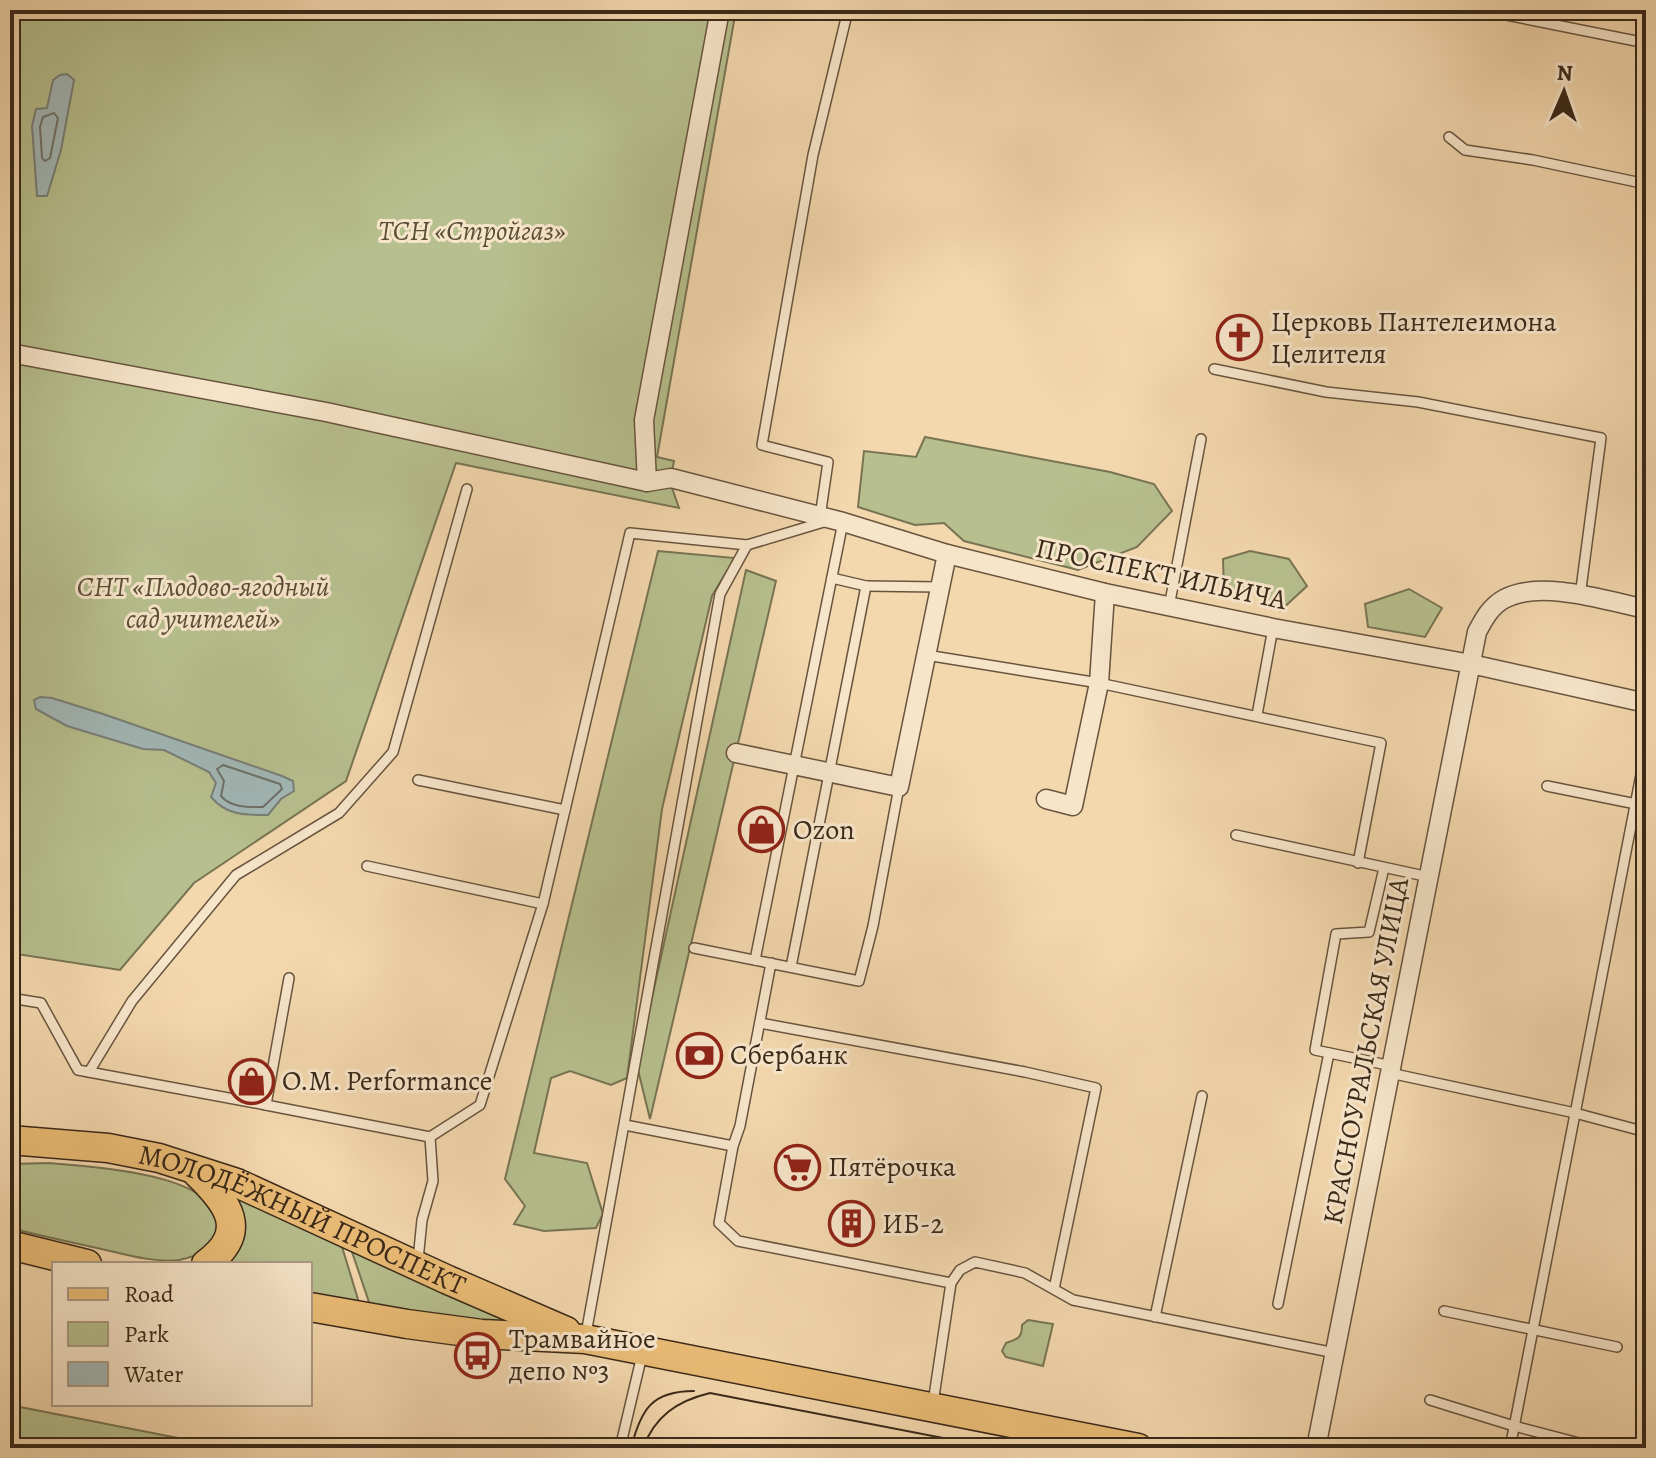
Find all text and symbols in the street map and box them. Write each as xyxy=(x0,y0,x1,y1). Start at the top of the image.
north arrow xyxy=(1524,52,1604,132)
text: N xyxy=(1556,58,1573,88)
park label: ТСН «Стройгаз» xyxy=(379,212,565,250)
place label: Церковь Пантелеимона Целителя xyxy=(1271,303,1557,373)
church icon: Церковь Пантелеимона Целителя xyxy=(1216,314,1264,362)
street label: ПРОСПЕКТ ИЛЬИЧА xyxy=(1032,529,1291,619)
park label: СНТ «Плодово-ягодный сад учителей» xyxy=(77,568,329,638)
shop icon: Ozon xyxy=(738,806,786,854)
place label: Ozon xyxy=(793,811,855,849)
street label: КРАСНОУРАЛЬСКАЯ УЛИЦА xyxy=(1314,874,1418,1228)
bank icon: Сбербанк xyxy=(675,1031,723,1079)
place label: Сбербанк xyxy=(730,1036,848,1074)
shop icon: O.M. Performance xyxy=(227,1057,275,1105)
place label: O.M. Performance xyxy=(282,1062,492,1100)
street label: МОЛОДЁЖНЫЙ ПРОСПЕКТ xyxy=(135,1135,472,1304)
supermarket icon: Пятёрочка xyxy=(773,1143,821,1191)
place label: Пятёрочка xyxy=(828,1148,956,1186)
building icon: ИБ-2 xyxy=(827,1200,875,1248)
place label: ИБ-2 xyxy=(882,1205,944,1243)
legend xyxy=(52,1262,312,1406)
text: Road xyxy=(124,1278,174,1310)
text: Park xyxy=(124,1318,169,1350)
place label: Трамвайное депо №3 xyxy=(508,1320,656,1390)
bus stop icon: Трамвайное депо №3 xyxy=(454,1331,502,1379)
text: Water xyxy=(123,1358,184,1390)

